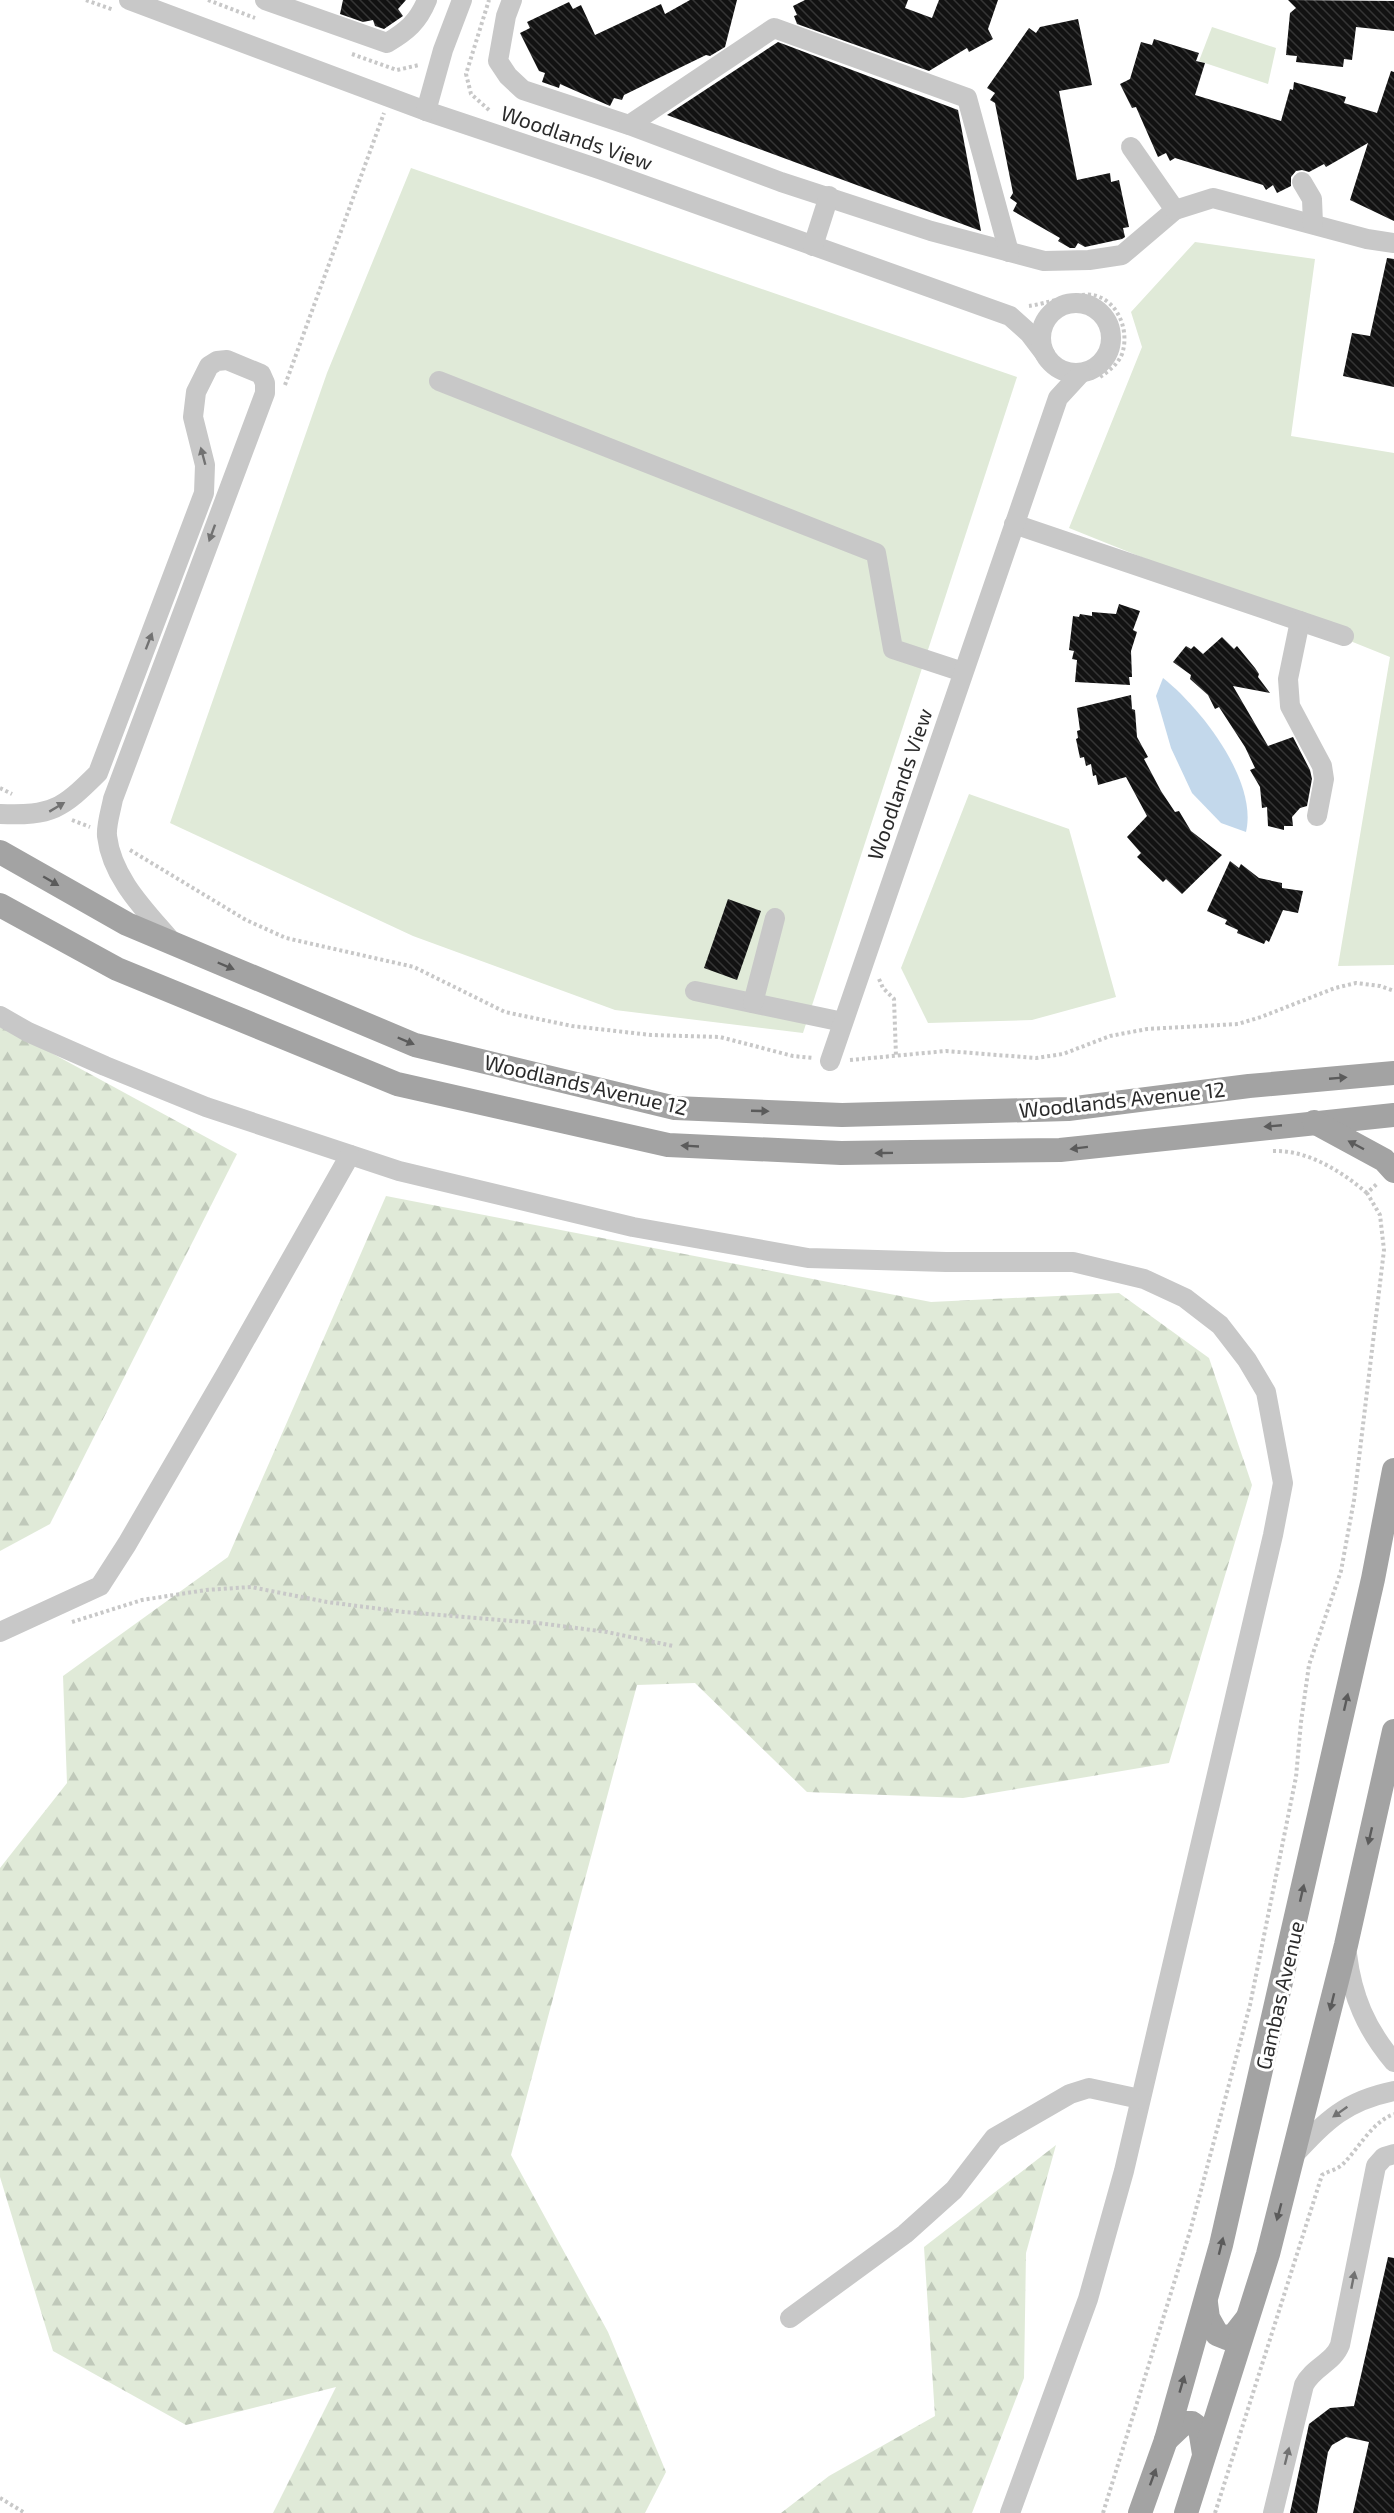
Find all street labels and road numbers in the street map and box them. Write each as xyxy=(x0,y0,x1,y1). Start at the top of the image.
street label: Woodlands View xyxy=(498,99,656,175)
street label: Woodlands View xyxy=(861,705,937,863)
street label: Woodlands Avenue 12 xyxy=(482,1048,690,1120)
street label: Woodlands Avenue 12 xyxy=(1018,1076,1226,1122)
street label: Gambas Avenue xyxy=(1250,1918,1308,2072)

